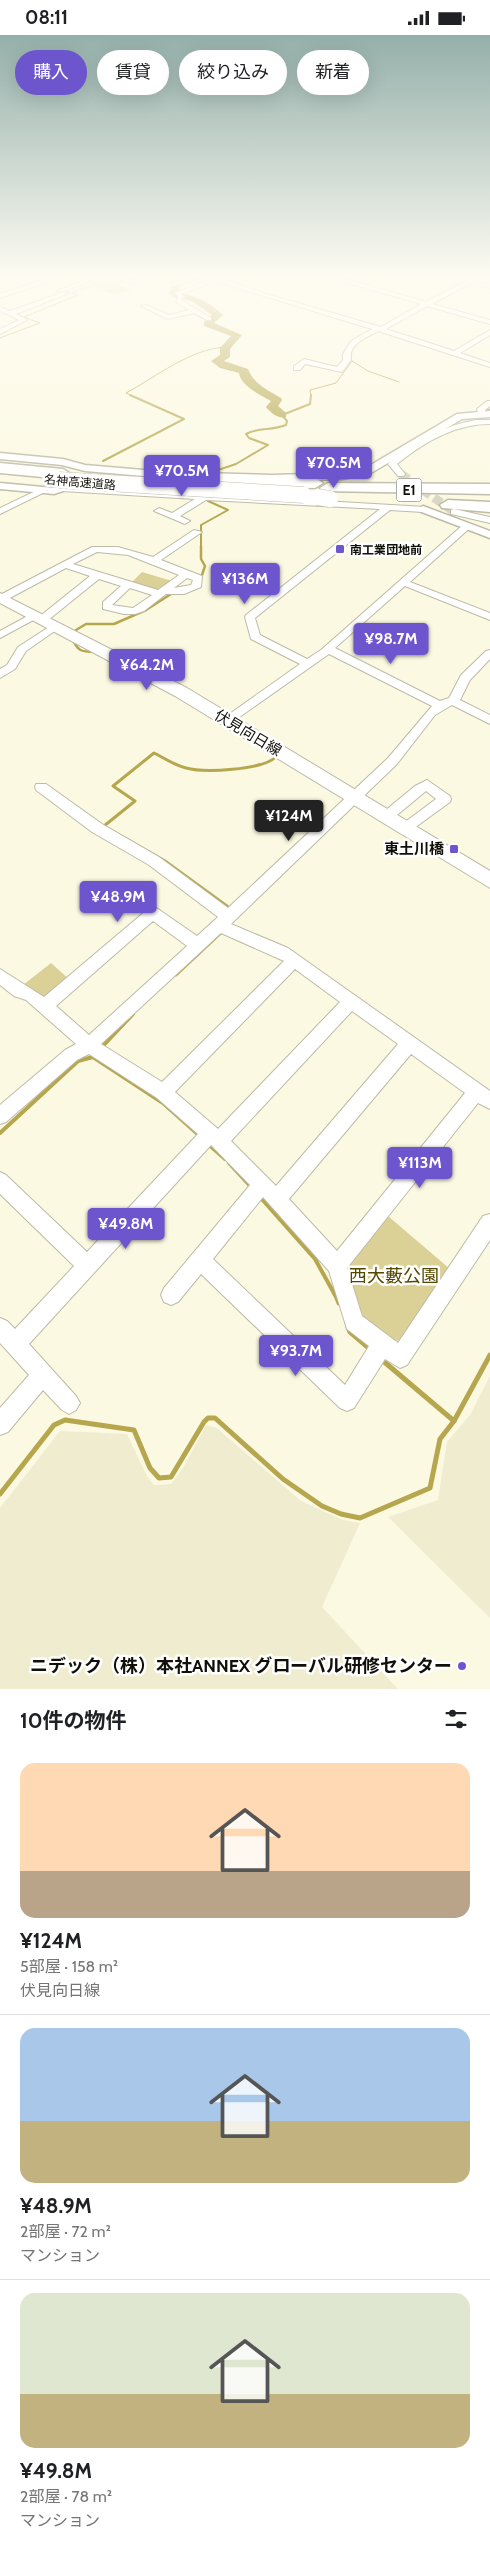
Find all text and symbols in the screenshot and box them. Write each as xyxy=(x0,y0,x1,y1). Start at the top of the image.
text: 08:11 xyxy=(25,6,68,29)
chip: 購入 xyxy=(15,50,87,95)
chip: 賃貸 xyxy=(97,50,169,95)
chip: 絞り込み xyxy=(179,50,287,95)
chip: 新着 xyxy=(297,50,369,95)
pin: ¥70.5M xyxy=(293,447,375,489)
text: ¥70.5M xyxy=(307,453,361,472)
pin: ¥70.5M xyxy=(141,455,223,497)
text: ¥70.5M xyxy=(155,461,209,480)
street label: 名神高速道路 xyxy=(43,471,117,493)
road number: E1 xyxy=(396,479,422,501)
place label: 南工業団地前 xyxy=(350,542,422,557)
marker: 南工業団地前 xyxy=(334,543,346,555)
pin: ¥136M xyxy=(210,563,280,605)
text: ¥136M xyxy=(222,569,268,588)
pin: ¥98.7M xyxy=(350,623,432,665)
text: ¥98.7M xyxy=(364,629,418,648)
pin: ¥64.2M xyxy=(106,649,188,691)
text: ¥64.2M xyxy=(120,655,174,674)
street label: 伏見向日線 xyxy=(211,706,285,760)
pin: ¥124M xyxy=(254,799,324,842)
text: ¥124M xyxy=(265,806,313,825)
place label: 東土川橋 xyxy=(384,840,445,858)
marker: 東土川橋 xyxy=(448,843,460,855)
pin: ¥48.9M xyxy=(77,881,159,923)
text: ¥48.9M xyxy=(91,887,145,906)
pin: ¥113M xyxy=(385,1147,455,1189)
text: ¥113M xyxy=(398,1153,442,1172)
pin: ¥49.8M xyxy=(85,1207,167,1250)
text: ¥49.8M xyxy=(99,1214,153,1233)
park label: 西大藪公園 xyxy=(349,1265,439,1287)
pin: ¥93.7M xyxy=(255,1335,337,1377)
text: ¥93.7M xyxy=(270,1341,322,1360)
place label: ニデック（株）本社ANNEX グローバル研修センター xyxy=(30,1655,452,1677)
marker: ニデック（株）本社ANNEX グローバル研修センター xyxy=(456,1660,468,1672)
icon: filters xyxy=(442,1705,470,1733)
text: 10件の物件 xyxy=(20,1708,127,1733)
icon: home xyxy=(200,1795,290,1885)
text: ¥124M xyxy=(20,1928,82,1953)
text: 5部屋 · 158 m² xyxy=(20,1957,118,1976)
text: 伏見向日線 xyxy=(20,1981,100,2000)
icon: home xyxy=(200,2061,290,2151)
text: ¥48.9M xyxy=(20,2193,92,2218)
text: 2部屋 · 72 m² xyxy=(20,2222,111,2241)
text: マンション xyxy=(20,2246,100,2265)
icon: home xyxy=(200,2326,290,2416)
text: ¥49.8M xyxy=(20,2458,92,2483)
text: 2部屋 · 78 m² xyxy=(20,2487,112,2506)
text: マンション xyxy=(20,2511,100,2530)

